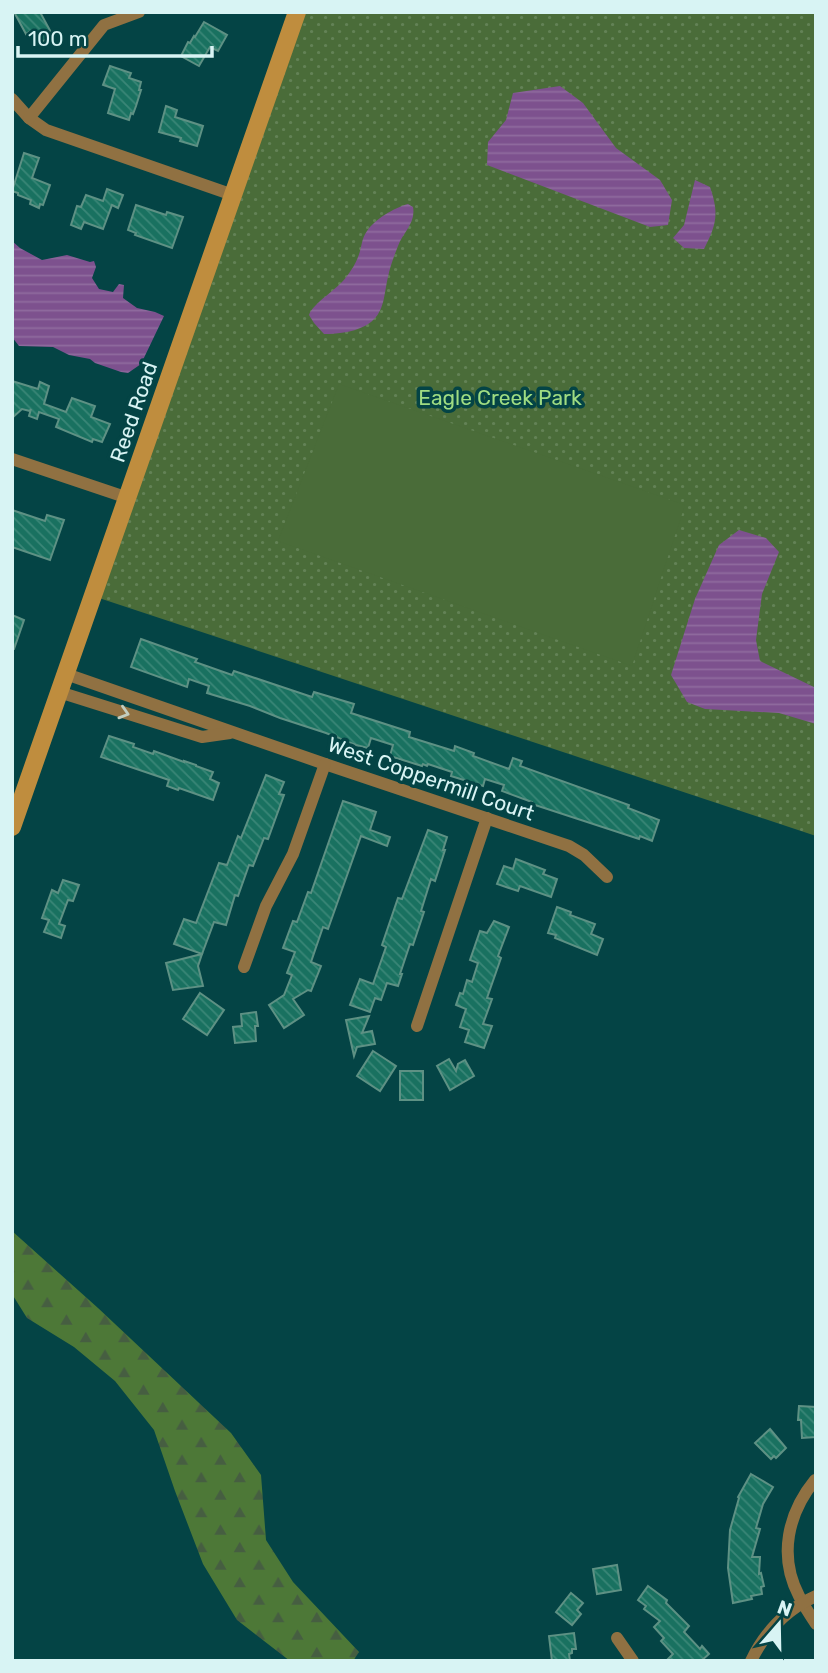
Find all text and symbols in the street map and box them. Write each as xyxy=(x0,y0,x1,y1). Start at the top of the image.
scale bar xyxy=(18,14,212,58)
text: 100 m xyxy=(28,26,87,51)
street label: Reed Road xyxy=(105,358,162,465)
park label: Eagle Creek Park xyxy=(418,385,582,410)
one-way arrow xyxy=(118,705,130,719)
street label: West Coppermill Court xyxy=(325,731,538,826)
north arrow xyxy=(744,1589,814,1659)
text: N xyxy=(774,1595,795,1622)

